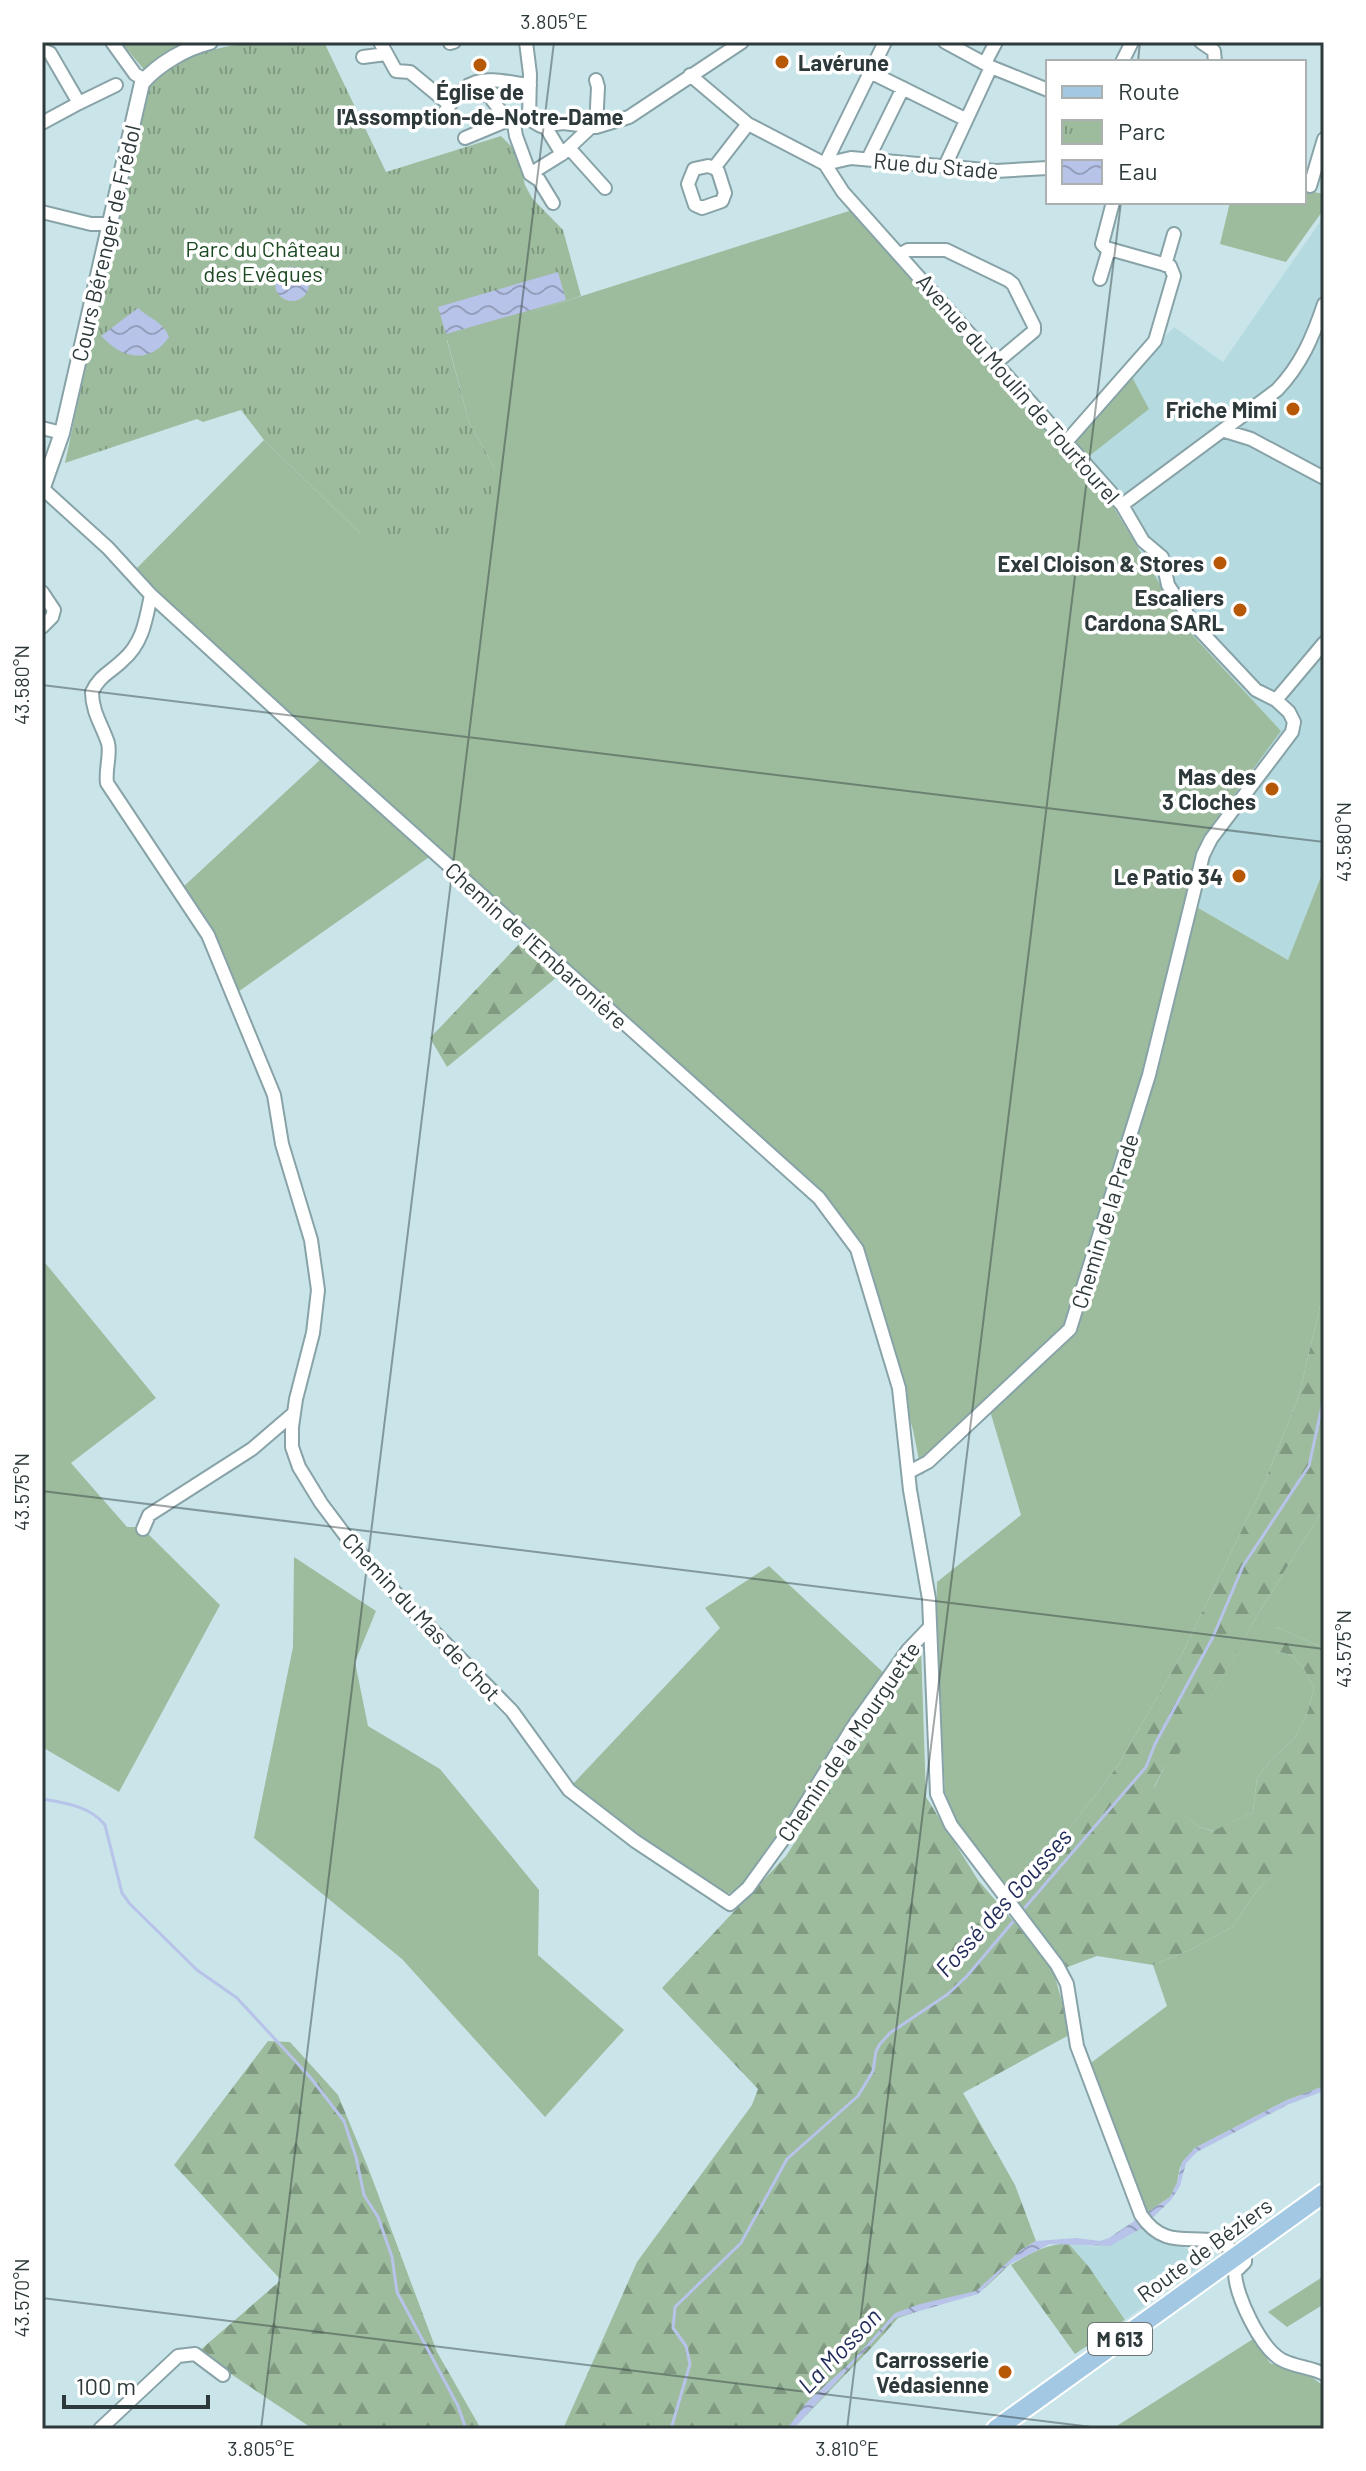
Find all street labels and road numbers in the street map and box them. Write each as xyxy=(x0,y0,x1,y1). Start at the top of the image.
street label: Cours Bérenger de Frédol xyxy=(65,122,145,364)
street label: Rue du Stade xyxy=(872,147,1000,183)
street label: Avenue du Moulin de Tourtourel xyxy=(912,268,1126,508)
street label: Chemin de l'Embaronière xyxy=(440,856,634,1034)
street label: Chemin de la Prade xyxy=(1065,1130,1143,1312)
street label: Chemin du Mas de Chot xyxy=(337,1527,507,1705)
street label: Chemin de la Mourguette xyxy=(771,1636,925,1846)
street label: Route de Béziers xyxy=(1132,2191,1276,2307)
road number: M 613 xyxy=(1088,2323,1152,2355)

